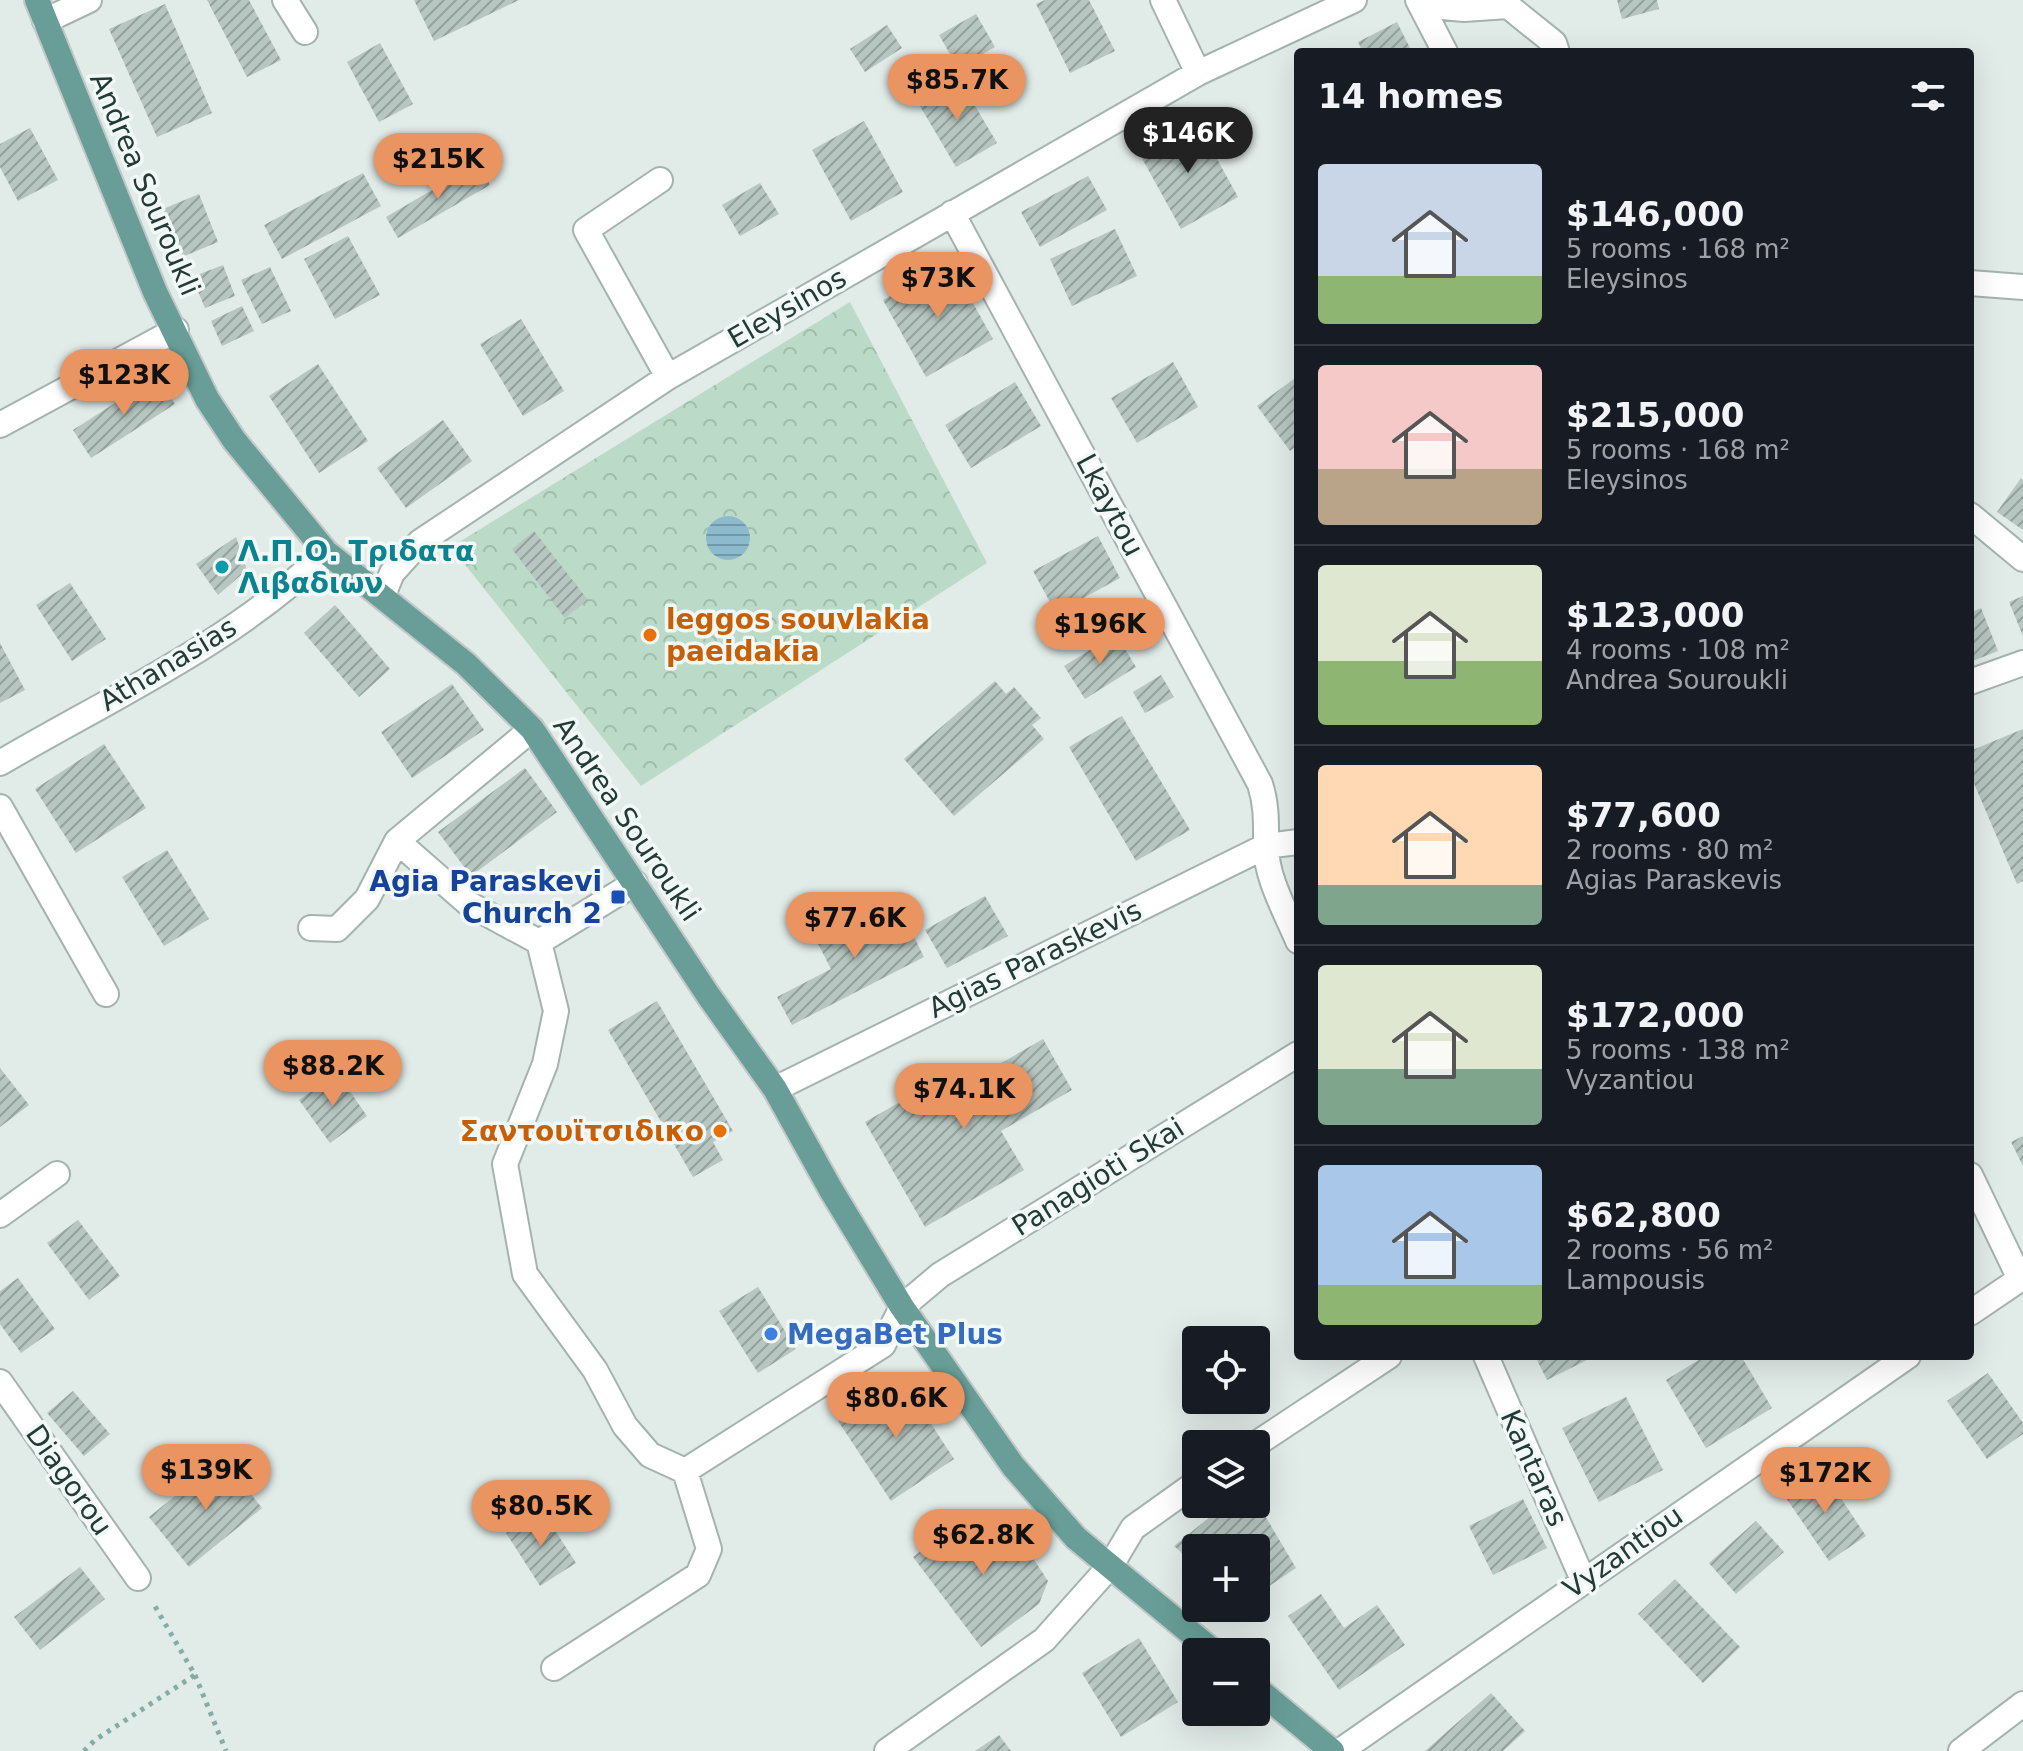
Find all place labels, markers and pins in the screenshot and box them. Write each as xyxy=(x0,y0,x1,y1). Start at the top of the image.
pin: $85.7K xyxy=(892,54,1022,122)
pin: $146K xyxy=(1132,107,1244,175)
pin: $215K xyxy=(382,133,494,201)
pin: $73K xyxy=(891,252,985,320)
pin: $123K xyxy=(68,349,180,417)
place label: Λ.Π.Ο. Τριδατα Λιβαδιων xyxy=(238,535,474,600)
marker: Λ.Π.Ο. Τριδατα Λιβαδιων xyxy=(213,558,231,576)
pin: $196K xyxy=(1044,598,1156,666)
place label: leggos souvlakia paeidakia xyxy=(666,603,930,668)
marker: leggos souvlakia paeidakia xyxy=(641,626,659,644)
place label: Agia Paraskevi Church 2 xyxy=(369,865,602,930)
marker: Agia Paraskevi Church 2 xyxy=(609,888,627,906)
pin: $77.6K xyxy=(790,892,920,960)
pin: $88.2K xyxy=(268,1040,398,1108)
pin: $74.1K xyxy=(899,1063,1029,1131)
place label: Σαντουϊτσιδικο xyxy=(460,1115,704,1148)
marker: Σαντουϊτσιδικο xyxy=(711,1122,729,1140)
place label: MegaBet Plus xyxy=(787,1318,1003,1351)
marker: MegaBet Plus xyxy=(762,1325,780,1343)
pin: $80.6K xyxy=(831,1372,961,1440)
pin: $139K xyxy=(150,1444,262,1512)
pin: $172K xyxy=(1769,1447,1881,1515)
pin: $80.5K xyxy=(476,1480,606,1548)
pin: $62.8K xyxy=(918,1509,1048,1577)

